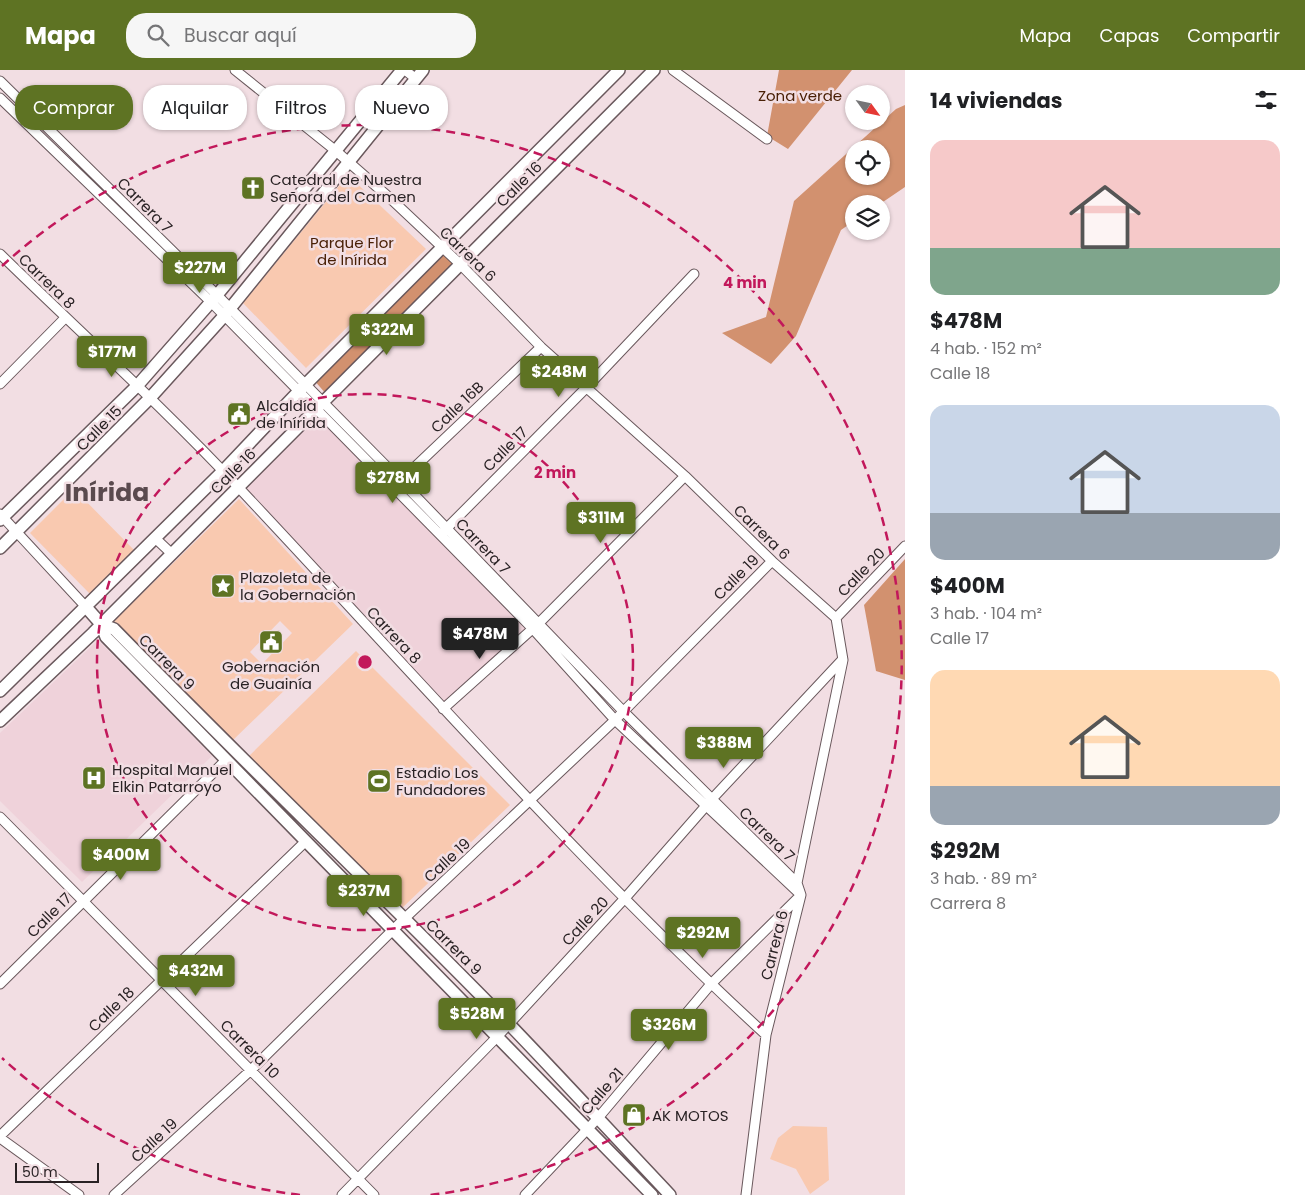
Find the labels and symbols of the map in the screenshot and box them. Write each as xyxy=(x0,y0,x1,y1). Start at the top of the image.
park label: Zona verde xyxy=(758,85,842,106)
north arrow xyxy=(845,85,890,130)
street label: Calle 16 xyxy=(492,157,546,211)
place label: Catedral de Nuestra Señora del Carmen xyxy=(270,169,422,207)
street label: Carrera 7 xyxy=(113,173,177,237)
church icon: Catedral de Nuestra Señora del Carmen xyxy=(240,175,266,201)
street label: Carrera 6 xyxy=(435,222,501,286)
park label: Parque Flor de Inírida xyxy=(310,232,394,270)
street label: Carrera 8 xyxy=(14,249,80,313)
pin: $227M xyxy=(165,252,235,294)
text: 4 min xyxy=(723,272,767,293)
pin: $322M xyxy=(352,314,422,356)
pin: $177M xyxy=(77,336,147,378)
pin: $248M xyxy=(524,356,594,398)
street label: Calle 16B xyxy=(426,377,488,437)
place label: Alcaldía de Inírida xyxy=(256,395,326,433)
street label: Calle 15 xyxy=(72,401,126,455)
public building icon: Alcaldía de Inírida xyxy=(226,401,252,427)
street label: Calle 17 xyxy=(478,422,532,476)
street label: Calle 16 xyxy=(206,444,260,498)
pin: $278M xyxy=(358,462,428,504)
text: 2 min xyxy=(534,462,576,483)
district label: Inírida xyxy=(65,475,149,510)
street label: Carrera 6 xyxy=(729,500,795,564)
pin: $311M xyxy=(566,502,636,544)
street label: Carrera 7 xyxy=(451,513,515,579)
street label: Calle 20 xyxy=(832,543,890,601)
street label: Calle 19 xyxy=(709,550,763,604)
place label: Plazoleta de la Gobernación xyxy=(240,567,356,605)
place icon: Plazoleta de la Gobernación xyxy=(210,573,236,599)
street label: Carrera 8 xyxy=(362,602,426,668)
pin: $478M xyxy=(445,618,515,660)
street label: Carrera 9 xyxy=(134,629,200,695)
public building icon: Gobernación de Guainía xyxy=(258,629,284,655)
centre of rings xyxy=(356,653,374,671)
place label: Gobernación de Guainía xyxy=(222,656,320,694)
pin: $388M xyxy=(689,726,759,769)
place label: Hospital Manuel Elkin Patarroyo xyxy=(112,759,232,797)
place label: Estadio Los Fundadores xyxy=(396,762,486,800)
hospital icon: Hospital Manuel Elkin Patarroyo xyxy=(81,765,107,791)
sports icon: Estadio Los Fundadores xyxy=(366,768,392,794)
street label: Carrera 7 xyxy=(734,802,800,866)
street label: Calle 19 xyxy=(419,833,475,887)
pin: $400M xyxy=(86,838,156,881)
pin: $237M xyxy=(329,874,399,917)
street label: Calle 17 xyxy=(22,888,76,942)
street label: Calle 20 xyxy=(557,892,613,950)
street label: Carrera 6 xyxy=(755,908,793,982)
street label: Carrera 9 xyxy=(421,914,487,980)
pin: $292M xyxy=(668,916,738,959)
pin: $432M xyxy=(161,954,231,997)
street label: Calle 18 xyxy=(83,982,139,1036)
pin: $528M xyxy=(442,998,512,1040)
pin: $326M xyxy=(634,1008,704,1051)
street label: Carrera 10 xyxy=(216,1015,284,1083)
street label: Calle 21 xyxy=(576,1063,628,1119)
shop icon: AK MOTOS xyxy=(621,1102,647,1128)
place label: AK MOTOS xyxy=(652,1105,729,1126)
street label: Calle 19 xyxy=(126,1113,182,1167)
scale bar xyxy=(15,1160,99,1183)

